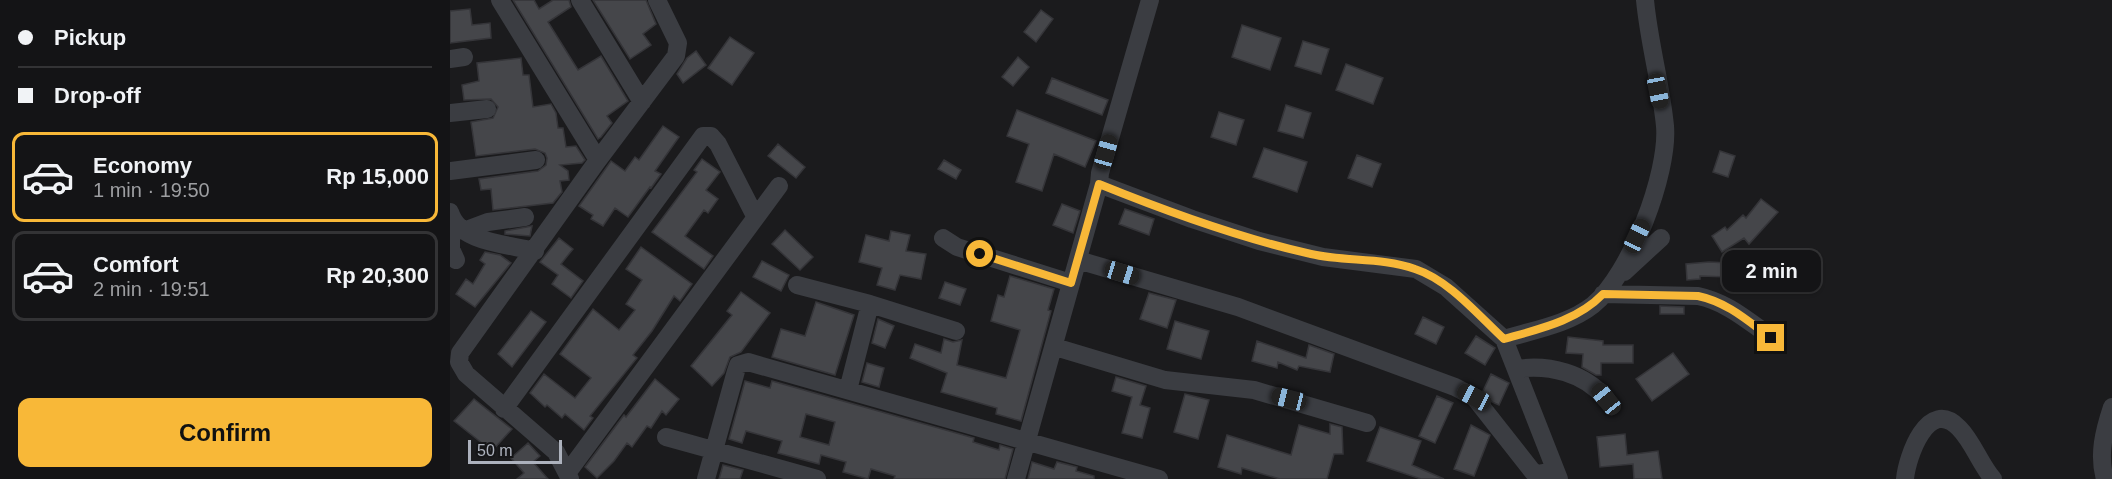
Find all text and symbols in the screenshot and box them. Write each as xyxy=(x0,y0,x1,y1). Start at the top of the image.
text: Pickup xyxy=(54,25,126,50)
car xyxy=(1646,72,1670,110)
text: Drop-off xyxy=(54,83,141,108)
car xyxy=(1092,132,1120,172)
icon: car xyxy=(21,150,75,204)
text: Economy xyxy=(93,153,192,178)
text: Rp 15,000 xyxy=(326,164,429,189)
text: 1 min · 19:50 xyxy=(93,179,210,201)
car xyxy=(1621,216,1653,256)
route start xyxy=(966,240,993,267)
icon: car xyxy=(21,249,75,303)
callout: 2 min xyxy=(1722,251,1820,293)
text: Comfort xyxy=(93,252,179,277)
car xyxy=(1102,259,1142,287)
text: 2 min xyxy=(1745,260,1798,282)
text: Rp 20,300 xyxy=(326,263,429,288)
text: 2 min · 19:51 xyxy=(93,278,210,300)
route end xyxy=(1757,324,1784,351)
car xyxy=(1588,379,1624,419)
car xyxy=(1454,381,1494,413)
car xyxy=(1269,386,1309,412)
button: Confirm xyxy=(18,398,432,467)
scale bar xyxy=(468,437,562,464)
text: 50 m xyxy=(477,442,513,459)

